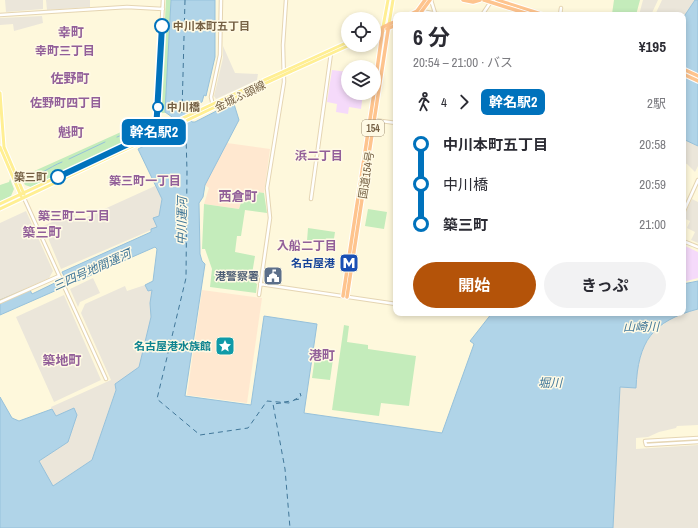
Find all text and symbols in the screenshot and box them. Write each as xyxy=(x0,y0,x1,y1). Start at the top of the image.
map controls xyxy=(341,12,381,100)
button: locate xyxy=(341,12,381,52)
marker: 中川本町五丁目 xyxy=(154,18,170,34)
place label: 中川本町五丁目 xyxy=(173,19,250,33)
text: 6 分 xyxy=(413,22,450,52)
district label: 幸町 xyxy=(58,24,84,41)
text: ¥195 xyxy=(639,36,666,57)
district label: 幸町三丁目 xyxy=(35,43,95,59)
text: 20:54 – 21:00 · バス xyxy=(413,54,513,71)
button: layers xyxy=(341,60,381,100)
district label: 佐野町 xyxy=(50,70,90,87)
street label: 金城ふ頭線 xyxy=(212,78,268,114)
icon: walk xyxy=(413,91,435,113)
icon: forward xyxy=(453,91,475,113)
text: 幹名駅2 xyxy=(489,93,537,111)
text: 4 xyxy=(441,94,447,111)
district label: 佐野町四丁目 xyxy=(30,95,102,111)
text: 2駅 xyxy=(647,95,666,112)
place label: 中川橋 xyxy=(167,100,200,114)
marker: 中川橋 xyxy=(152,101,164,113)
line badge: 幹名駅2 xyxy=(126,119,182,145)
road number: 154 xyxy=(362,120,384,136)
text: 幹名駅2 xyxy=(130,123,178,141)
district label: 魁町 xyxy=(58,124,84,141)
text: 中川本町五丁目 xyxy=(443,134,548,155)
text: 20:58 xyxy=(639,136,666,153)
district label: 浜二丁目 xyxy=(295,148,343,164)
street label: 国道154号 xyxy=(355,150,377,200)
marker: 築三町 xyxy=(50,169,66,185)
place label: 築三町 xyxy=(14,170,47,184)
district label: 築三町一丁目 xyxy=(109,173,181,189)
text: 中川橋 xyxy=(443,174,488,195)
text: 20:59 xyxy=(639,176,666,193)
district label: 西倉町 xyxy=(218,188,258,205)
water label: 中川運河 xyxy=(174,195,190,245)
district label: 築三町二丁目 xyxy=(38,208,110,224)
text: 築三町 xyxy=(443,214,488,235)
text: 21:00 xyxy=(639,216,666,233)
district label: 築三町 xyxy=(22,224,62,241)
district label: 入船二丁目 xyxy=(277,238,337,254)
water label: 三四号地間運河 xyxy=(50,245,135,294)
metro station icon: 名古屋港 xyxy=(338,252,360,274)
place label: 名古屋港 xyxy=(291,256,335,270)
button: 開始 xyxy=(413,262,536,308)
button: きっぷ xyxy=(544,262,666,308)
public building icon: 港警察署 xyxy=(262,265,284,287)
place label: 港警察署 xyxy=(215,269,259,283)
water label: 山崎川 xyxy=(623,319,661,335)
place icon: 名古屋港水族館 xyxy=(214,335,236,357)
place label: 名古屋港水族館 xyxy=(134,339,211,353)
district label: 港町 xyxy=(309,347,335,364)
district label: 築地町 xyxy=(42,352,82,369)
water label: 堀川 xyxy=(538,375,564,391)

